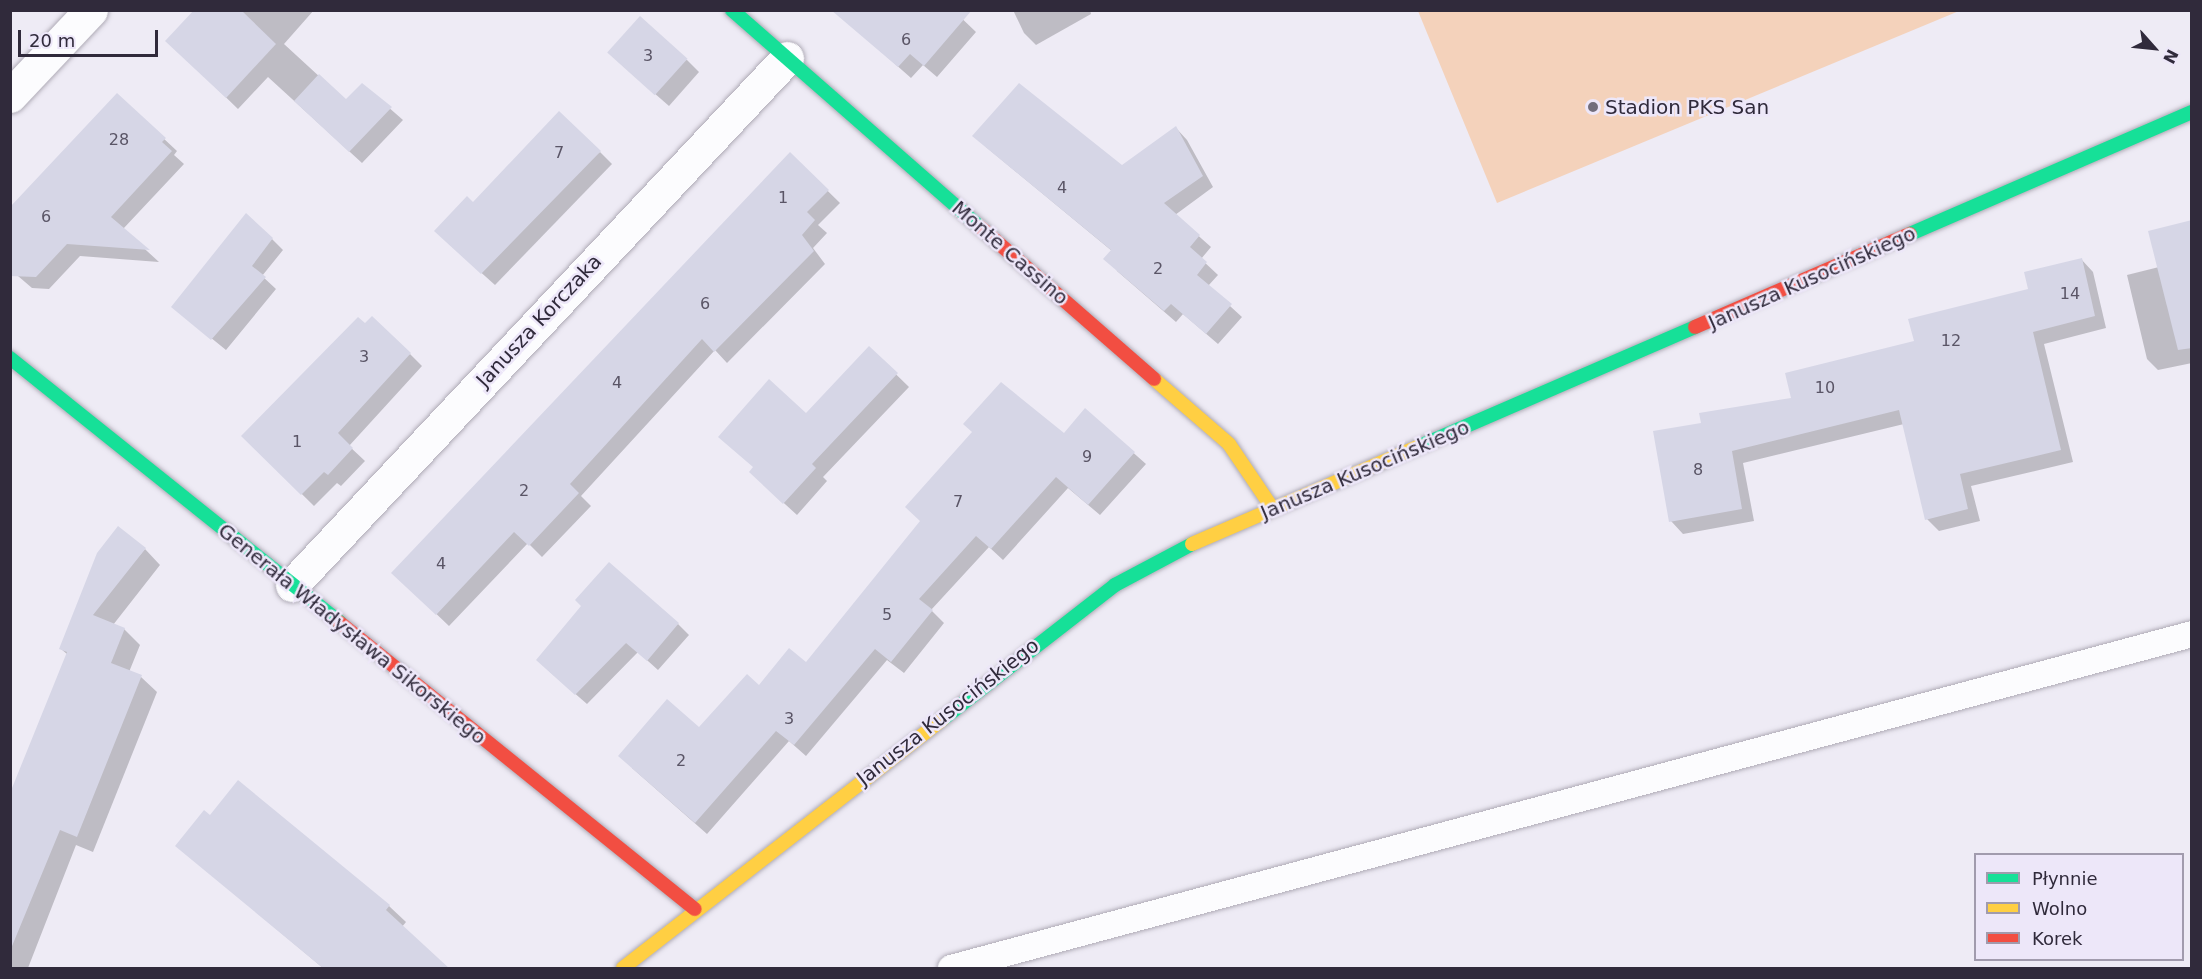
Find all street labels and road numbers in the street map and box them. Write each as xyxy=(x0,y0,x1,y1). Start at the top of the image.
street label: Monte Cassino xyxy=(947,196,1073,310)
street label: Janusza Kusocińskiego xyxy=(1705,221,1919,335)
street label: Janusza Korczaka xyxy=(471,250,607,392)
street label: Janusza Kusocińskiego xyxy=(1257,415,1473,525)
street label: Generała Władysława Sikorskiego xyxy=(213,518,491,750)
street label: Janusza Kusocińskiego xyxy=(852,633,1044,791)

